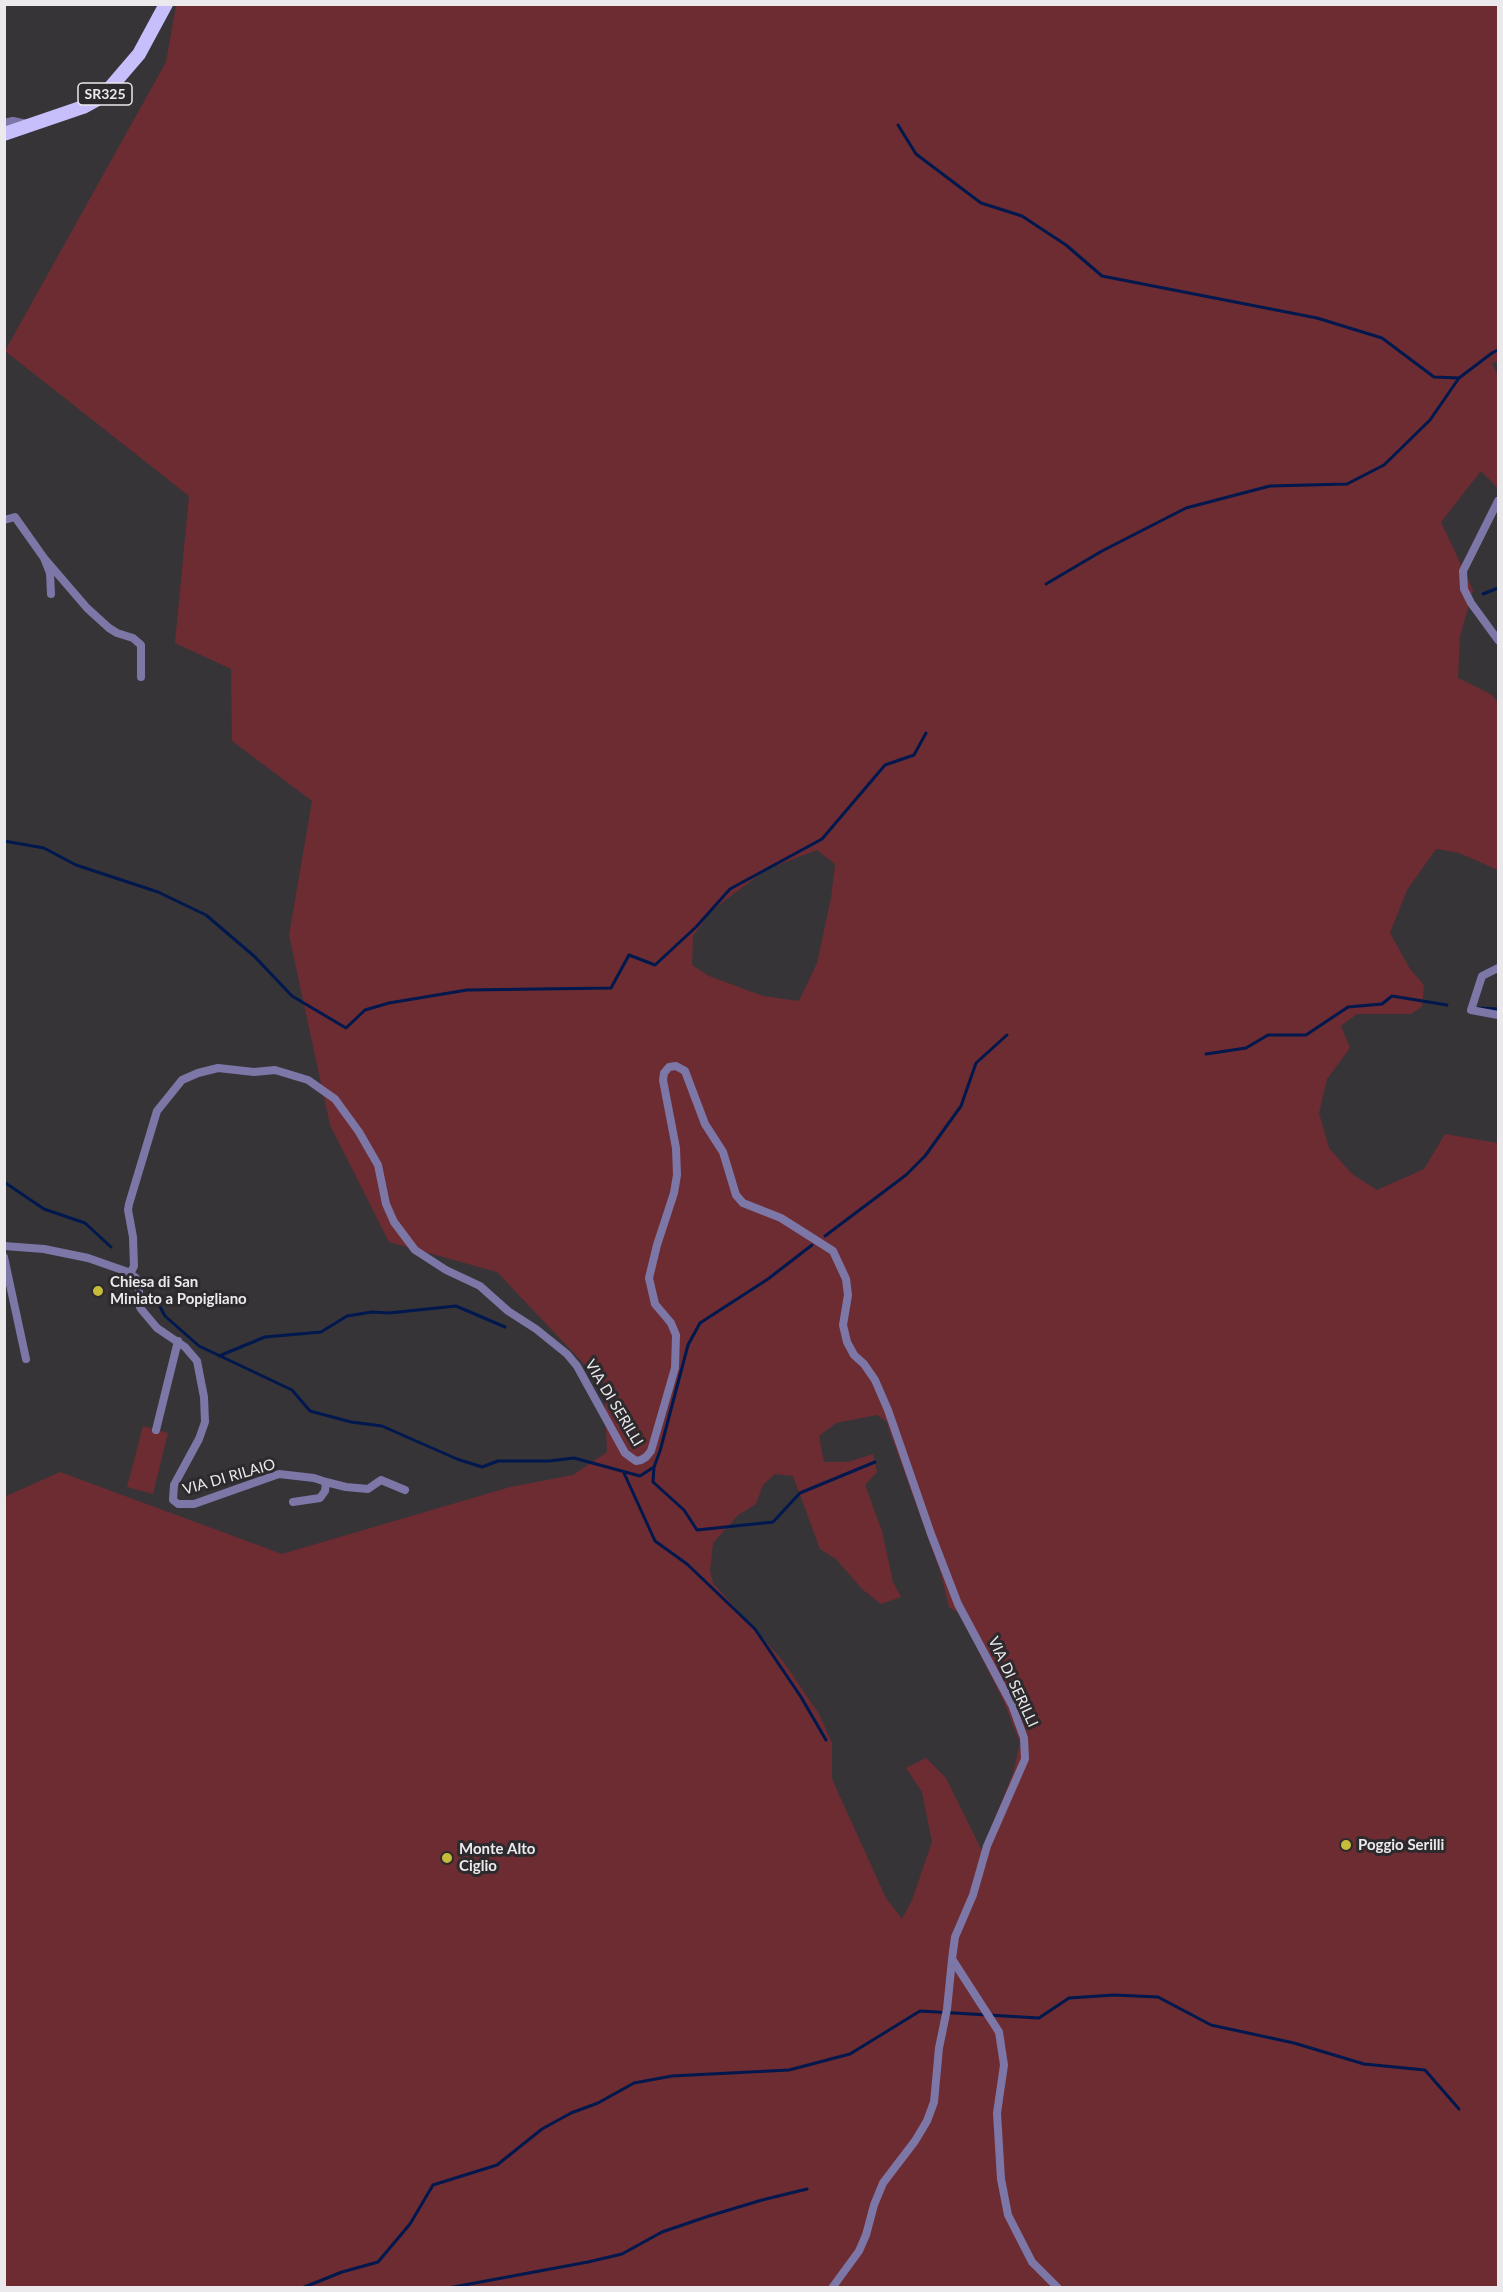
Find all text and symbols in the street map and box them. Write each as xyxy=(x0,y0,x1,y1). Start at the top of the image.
road number: SR325 xyxy=(78,83,132,105)
place label: Chiesa di San Miniato a Popigliano xyxy=(110,1273,247,1308)
marker: Chiesa di San Miniato a Popigliano xyxy=(91,1284,105,1298)
street label: VIA DI SERILLI xyxy=(581,1356,647,1450)
street label: VIA DI RILAIO xyxy=(181,1455,277,1499)
street label: VIA DI SERILLI xyxy=(984,1634,1042,1730)
place label: Poggio Serilli xyxy=(1358,1836,1444,1854)
marker: Poggio Serilli xyxy=(1339,1838,1353,1852)
place label: Monte Alto Ciglio xyxy=(459,1840,535,1875)
marker: Monte Alto Ciglio xyxy=(440,1851,454,1865)

